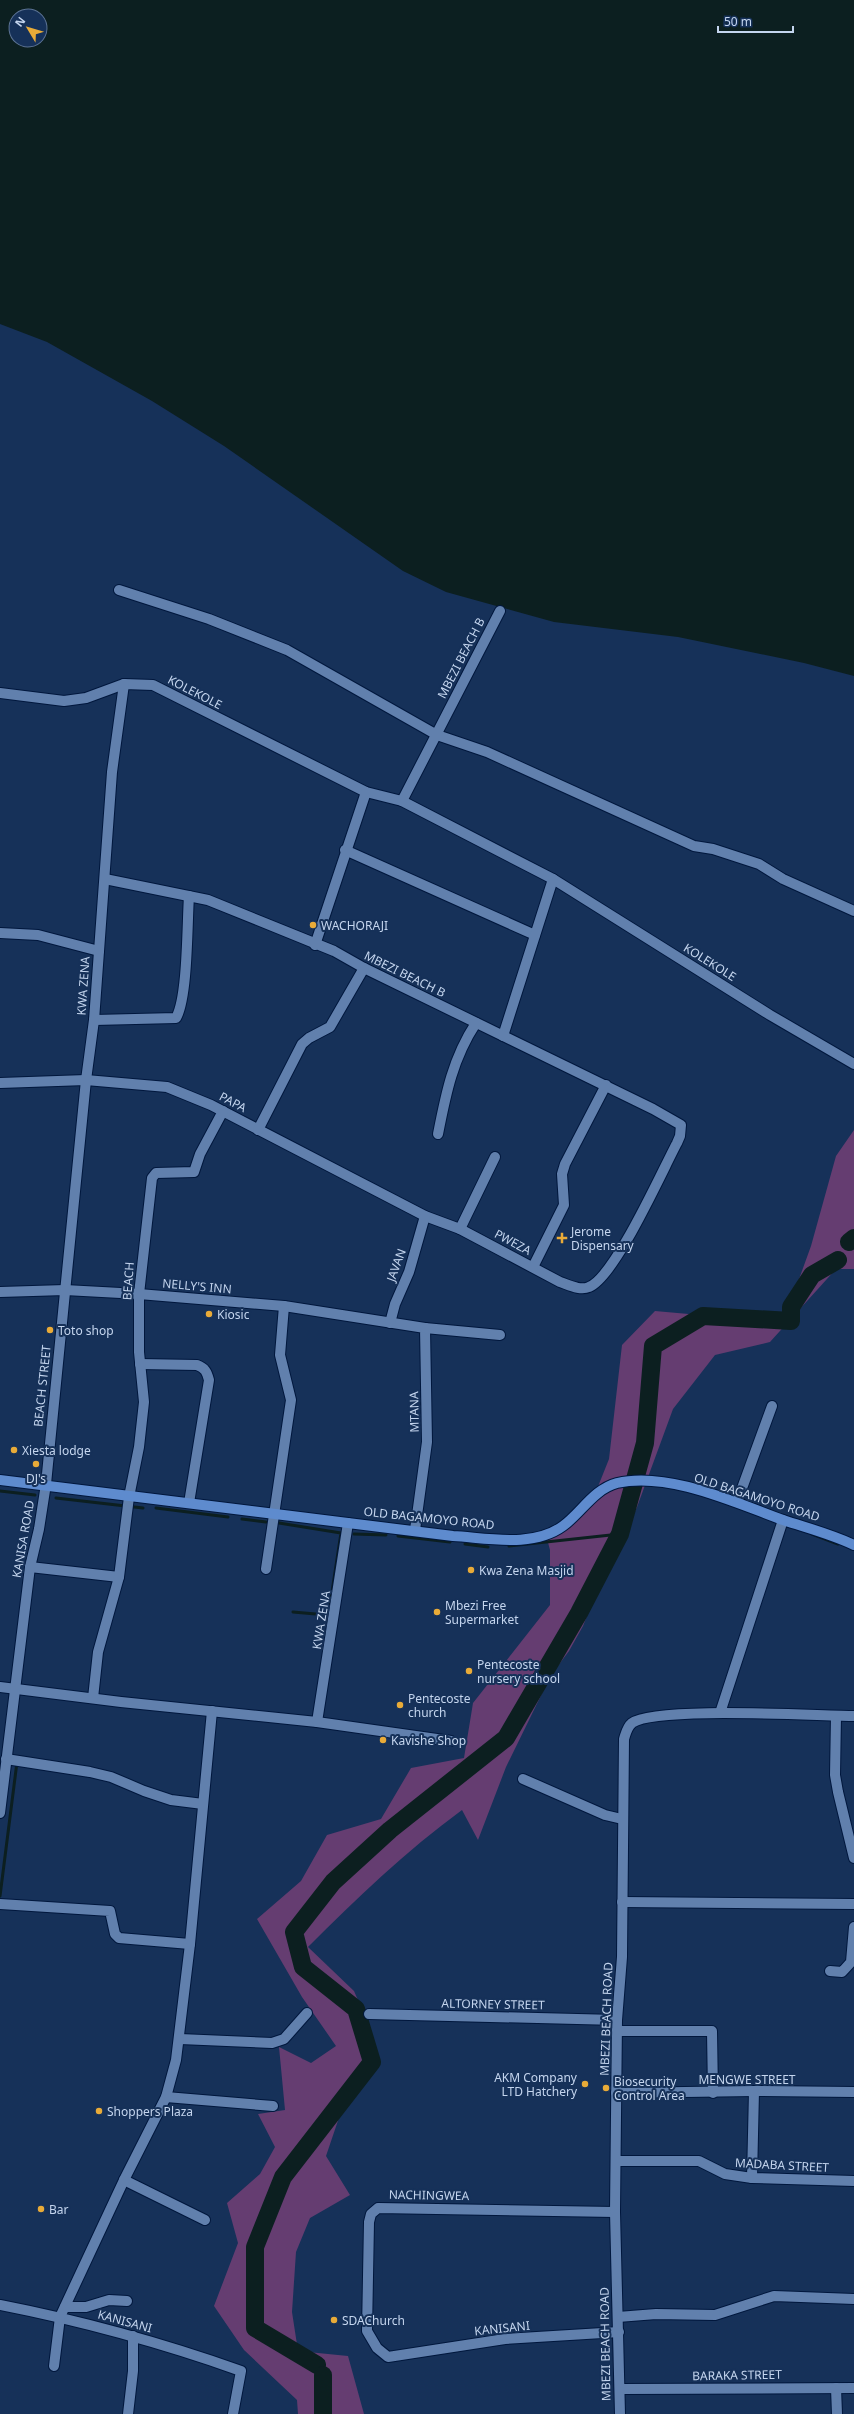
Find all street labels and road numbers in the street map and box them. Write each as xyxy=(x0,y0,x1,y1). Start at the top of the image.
street label: MBEZI BEACH B xyxy=(433,614,489,701)
street label: KOLEKOLE xyxy=(165,671,225,713)
street label: KOLEKOLE xyxy=(680,939,740,985)
street label: MBEZI BEACH B xyxy=(361,947,449,1001)
street label: KWA ZENA xyxy=(72,956,94,1016)
street label: PAPA xyxy=(216,1088,250,1116)
street label: PWEZA xyxy=(492,1225,535,1259)
street label: JAVAN xyxy=(382,1246,410,1285)
street label: BEACH xyxy=(118,1261,138,1301)
street label: NELLY'S INN xyxy=(162,1275,232,1297)
street label: BEACH STREET xyxy=(29,1344,55,1428)
street label: MTANA xyxy=(405,1391,423,1433)
street label: OLD BAGAMOYO ROAD xyxy=(692,1469,822,1525)
street label: KANISA ROAD xyxy=(8,1499,38,1579)
street label: OLD BAGAMOYO ROAD xyxy=(363,1503,495,1533)
street label: KWA ZENA xyxy=(308,1589,334,1651)
street label: MBEZI BEACH ROAD xyxy=(596,1962,616,2076)
street label: ALTORNEY STREET xyxy=(441,1995,545,2013)
street label: MENGWE STREET xyxy=(698,2071,796,2088)
street label: MADABA STREET xyxy=(735,2154,830,2176)
street label: NACHINGWEA xyxy=(389,2186,470,2204)
street label: MBEZI BEACH ROAD xyxy=(596,2287,614,2401)
street label: KANISANI xyxy=(96,2306,154,2336)
street label: KANISANI xyxy=(473,2317,531,2339)
street label: BARAKA STREET xyxy=(692,2366,782,2384)

